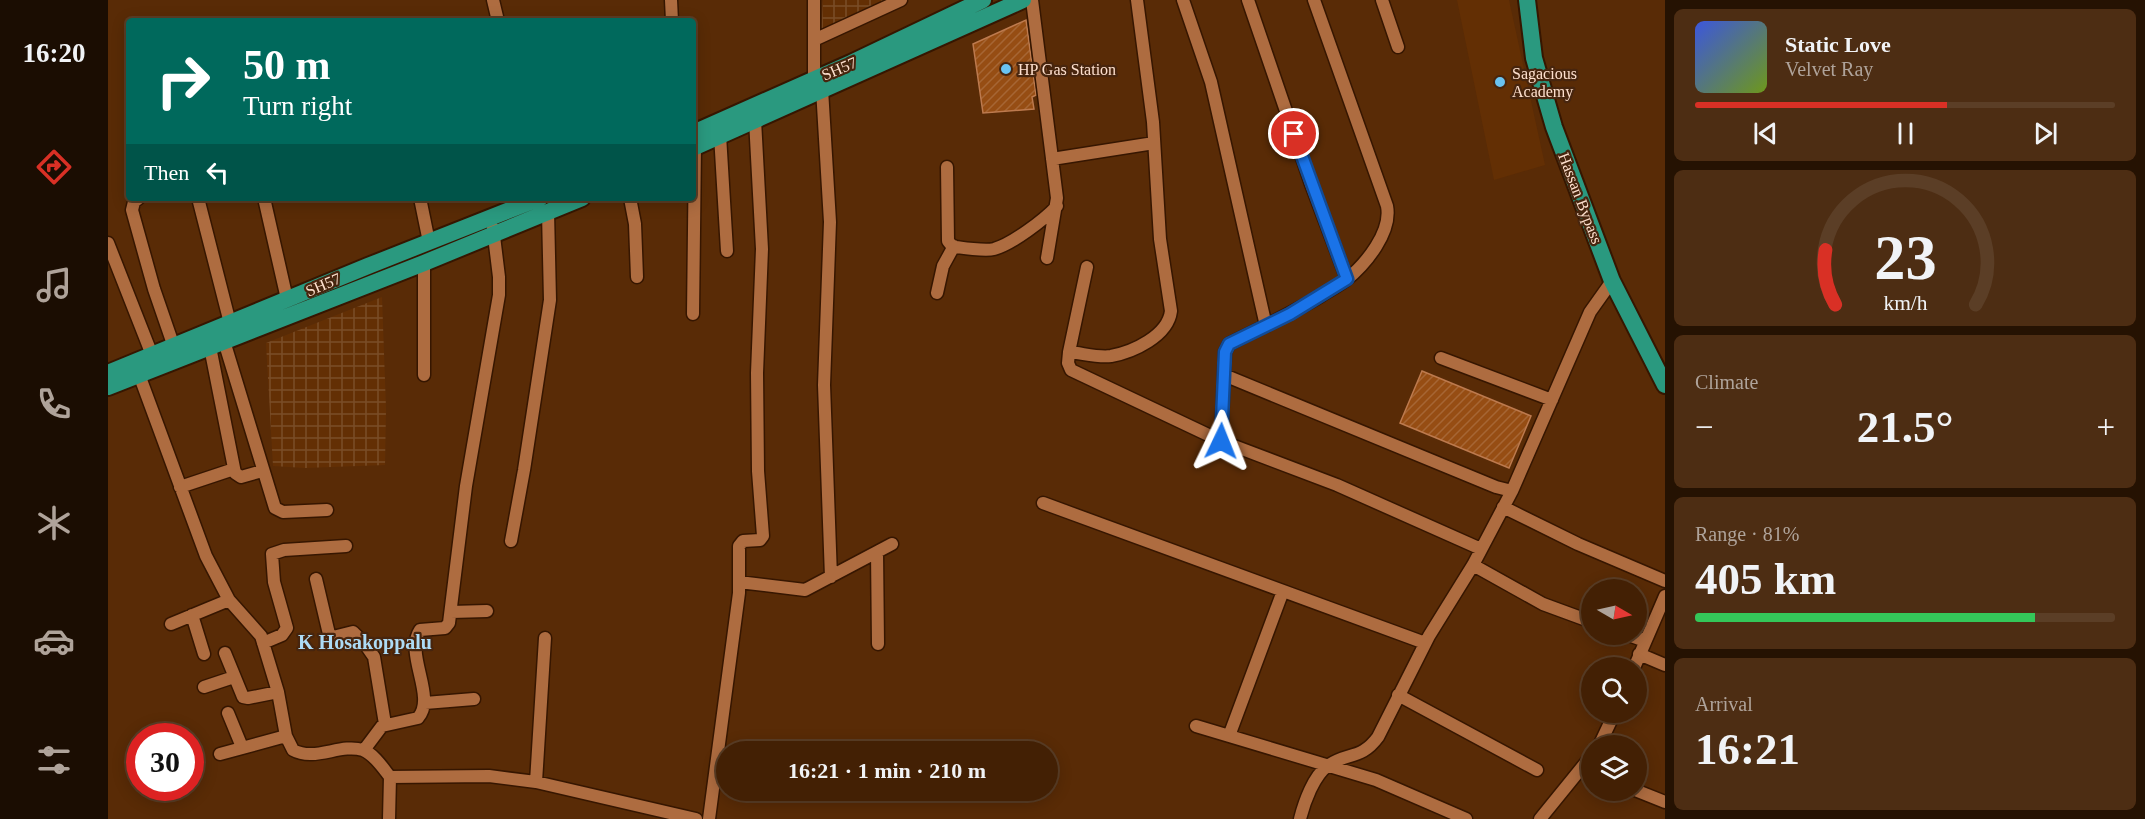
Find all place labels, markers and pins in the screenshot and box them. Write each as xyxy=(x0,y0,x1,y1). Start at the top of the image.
place label: HP Gas Station xyxy=(1018,61,1116,78)
marker: HP Gas Station xyxy=(999,62,1013,76)
place label: Sagacious Academy xyxy=(1512,65,1577,101)
marker: Sagacious Academy xyxy=(1493,75,1507,89)
pin xyxy=(1268,108,1319,159)

